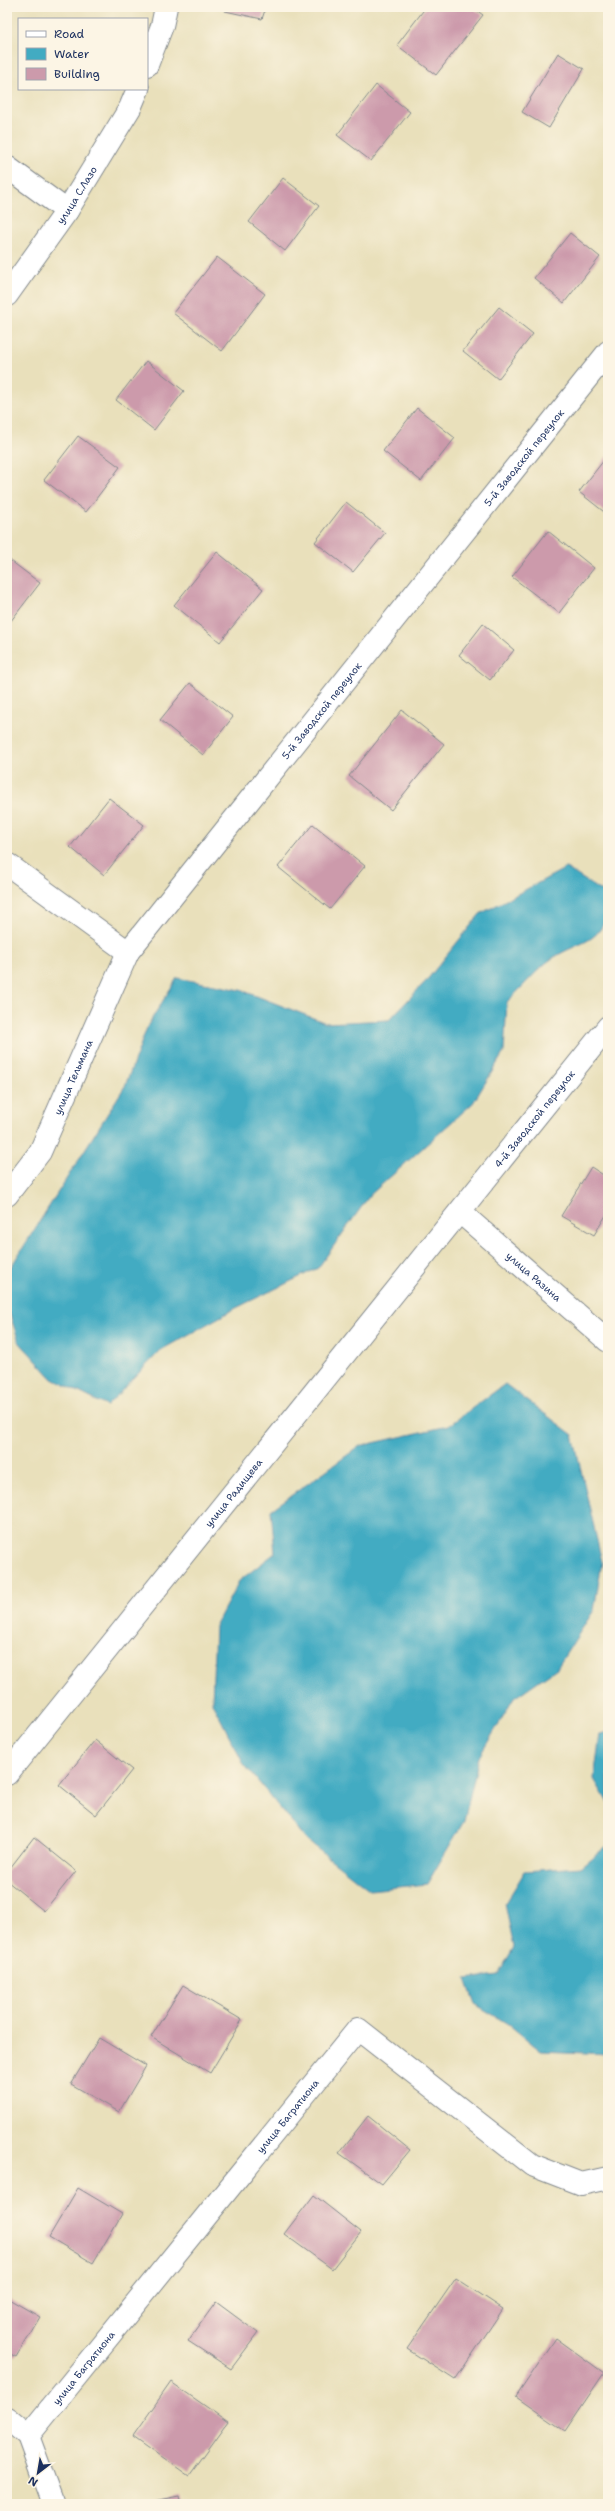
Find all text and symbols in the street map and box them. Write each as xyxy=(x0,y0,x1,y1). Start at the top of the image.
legend xyxy=(18,18,148,90)
text: Road xyxy=(54,26,85,42)
text: Water xyxy=(54,46,90,62)
text: Building xyxy=(54,66,100,82)
street label: улица С.Лазо xyxy=(53,163,100,226)
street label: 5-й Заводской переулок xyxy=(481,406,567,509)
street label: 5-й Заводской переулок xyxy=(279,659,364,762)
street label: улица Тельмана xyxy=(51,1037,96,1117)
street label: 4-й Заводской переулок xyxy=(491,1067,578,1170)
street label: улица Разина xyxy=(504,1249,565,1304)
street label: улица Радищева xyxy=(202,1455,265,1530)
street label: улица Багратиона xyxy=(254,2076,322,2156)
street label: улица Багратиона xyxy=(50,2327,118,2407)
north arrow xyxy=(18,2453,58,2493)
text: N xyxy=(25,2472,41,2490)

